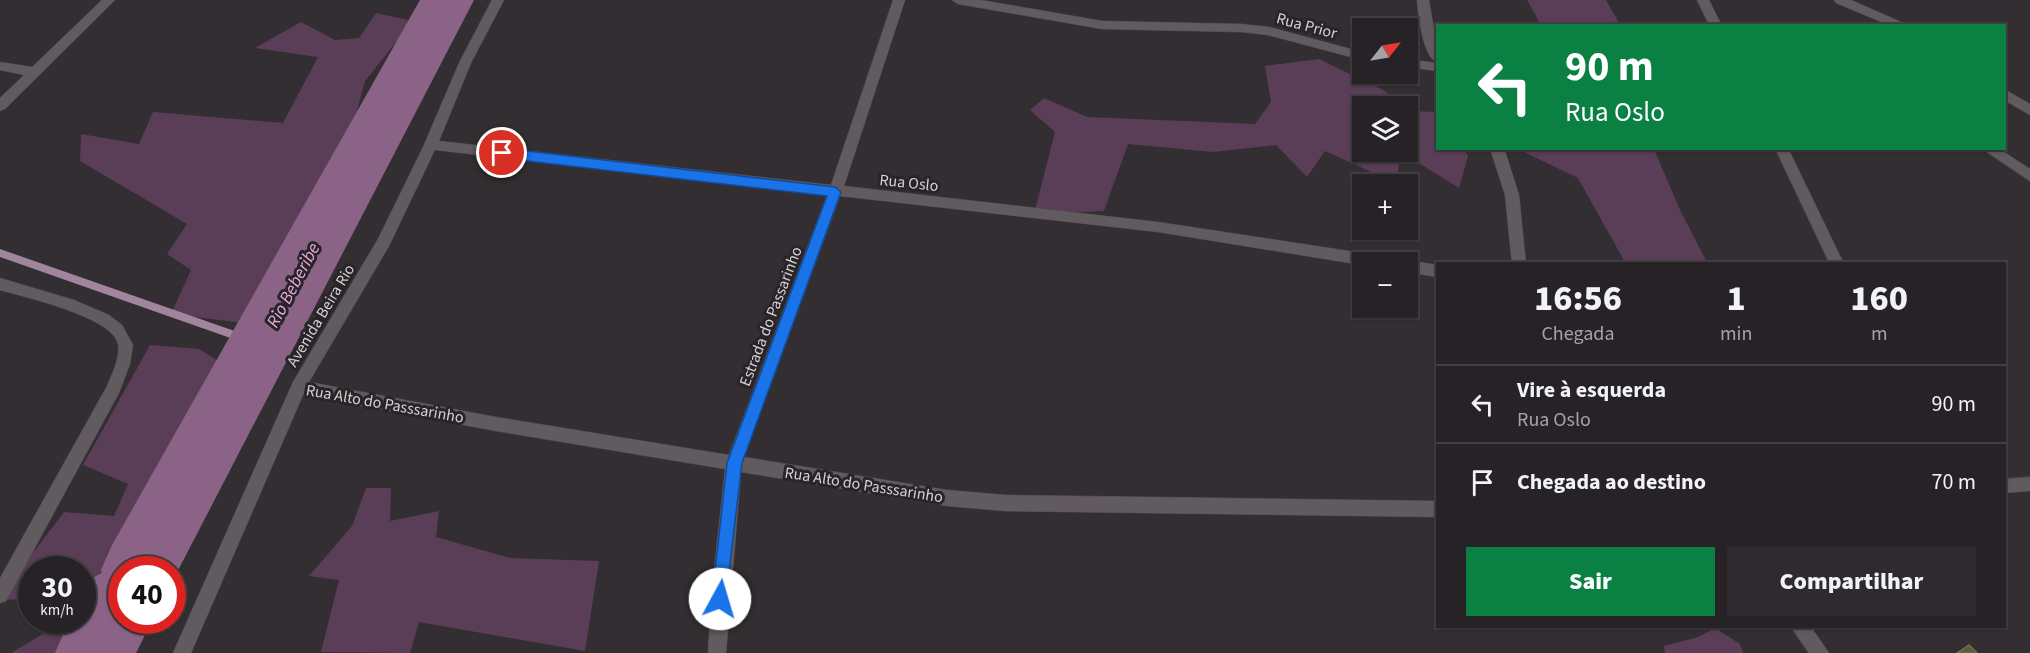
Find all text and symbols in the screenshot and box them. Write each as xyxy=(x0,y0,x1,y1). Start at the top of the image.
street label: Rua Prior xyxy=(1274,7,1340,45)
north arrow xyxy=(1352,18,1418,84)
map controls xyxy=(1352,18,1418,318)
text: 90 m xyxy=(1565,37,1654,97)
icon: left xyxy=(1466,48,1544,126)
text: Rua Oslo xyxy=(1565,93,1665,132)
button: layers xyxy=(1352,96,1418,162)
pin xyxy=(476,127,527,178)
icon: arrive xyxy=(485,136,518,169)
street label: Rua Oslo xyxy=(878,169,939,197)
button: + xyxy=(1352,174,1418,240)
water label: Rio Beberibe xyxy=(261,238,326,332)
street label: Estrada do Passarinho xyxy=(734,243,808,389)
button: − xyxy=(1352,252,1418,318)
street label: Avenida Beira Rio xyxy=(282,260,360,371)
text: 16:56 xyxy=(1534,273,1622,324)
text: 1 xyxy=(1727,273,1746,324)
text: 160 xyxy=(1850,273,1908,324)
text: Chegada xyxy=(1541,320,1614,348)
text: min xyxy=(1720,320,1752,348)
text: m xyxy=(1871,320,1887,348)
text: Vire à esquerda xyxy=(1517,374,1666,406)
street label: Rua Alto do Passsarinho xyxy=(304,379,465,429)
icon: left xyxy=(1466,388,1499,421)
text: 90 m xyxy=(1931,388,1976,420)
text: Rua Oslo xyxy=(1517,406,1591,434)
street label: Rua Alto do Passsarinho xyxy=(783,462,945,508)
icon: arrive xyxy=(1466,466,1499,499)
text: Chegada ao destino xyxy=(1517,466,1706,498)
text: 70 m xyxy=(1931,466,1976,498)
button: Sair xyxy=(1466,547,1715,616)
button: Compartilhar xyxy=(1727,547,1976,616)
speed limit sign: 40 xyxy=(108,556,186,634)
text: 30 xyxy=(41,566,73,609)
position arrow xyxy=(688,567,752,631)
text: km/h xyxy=(40,600,74,621)

